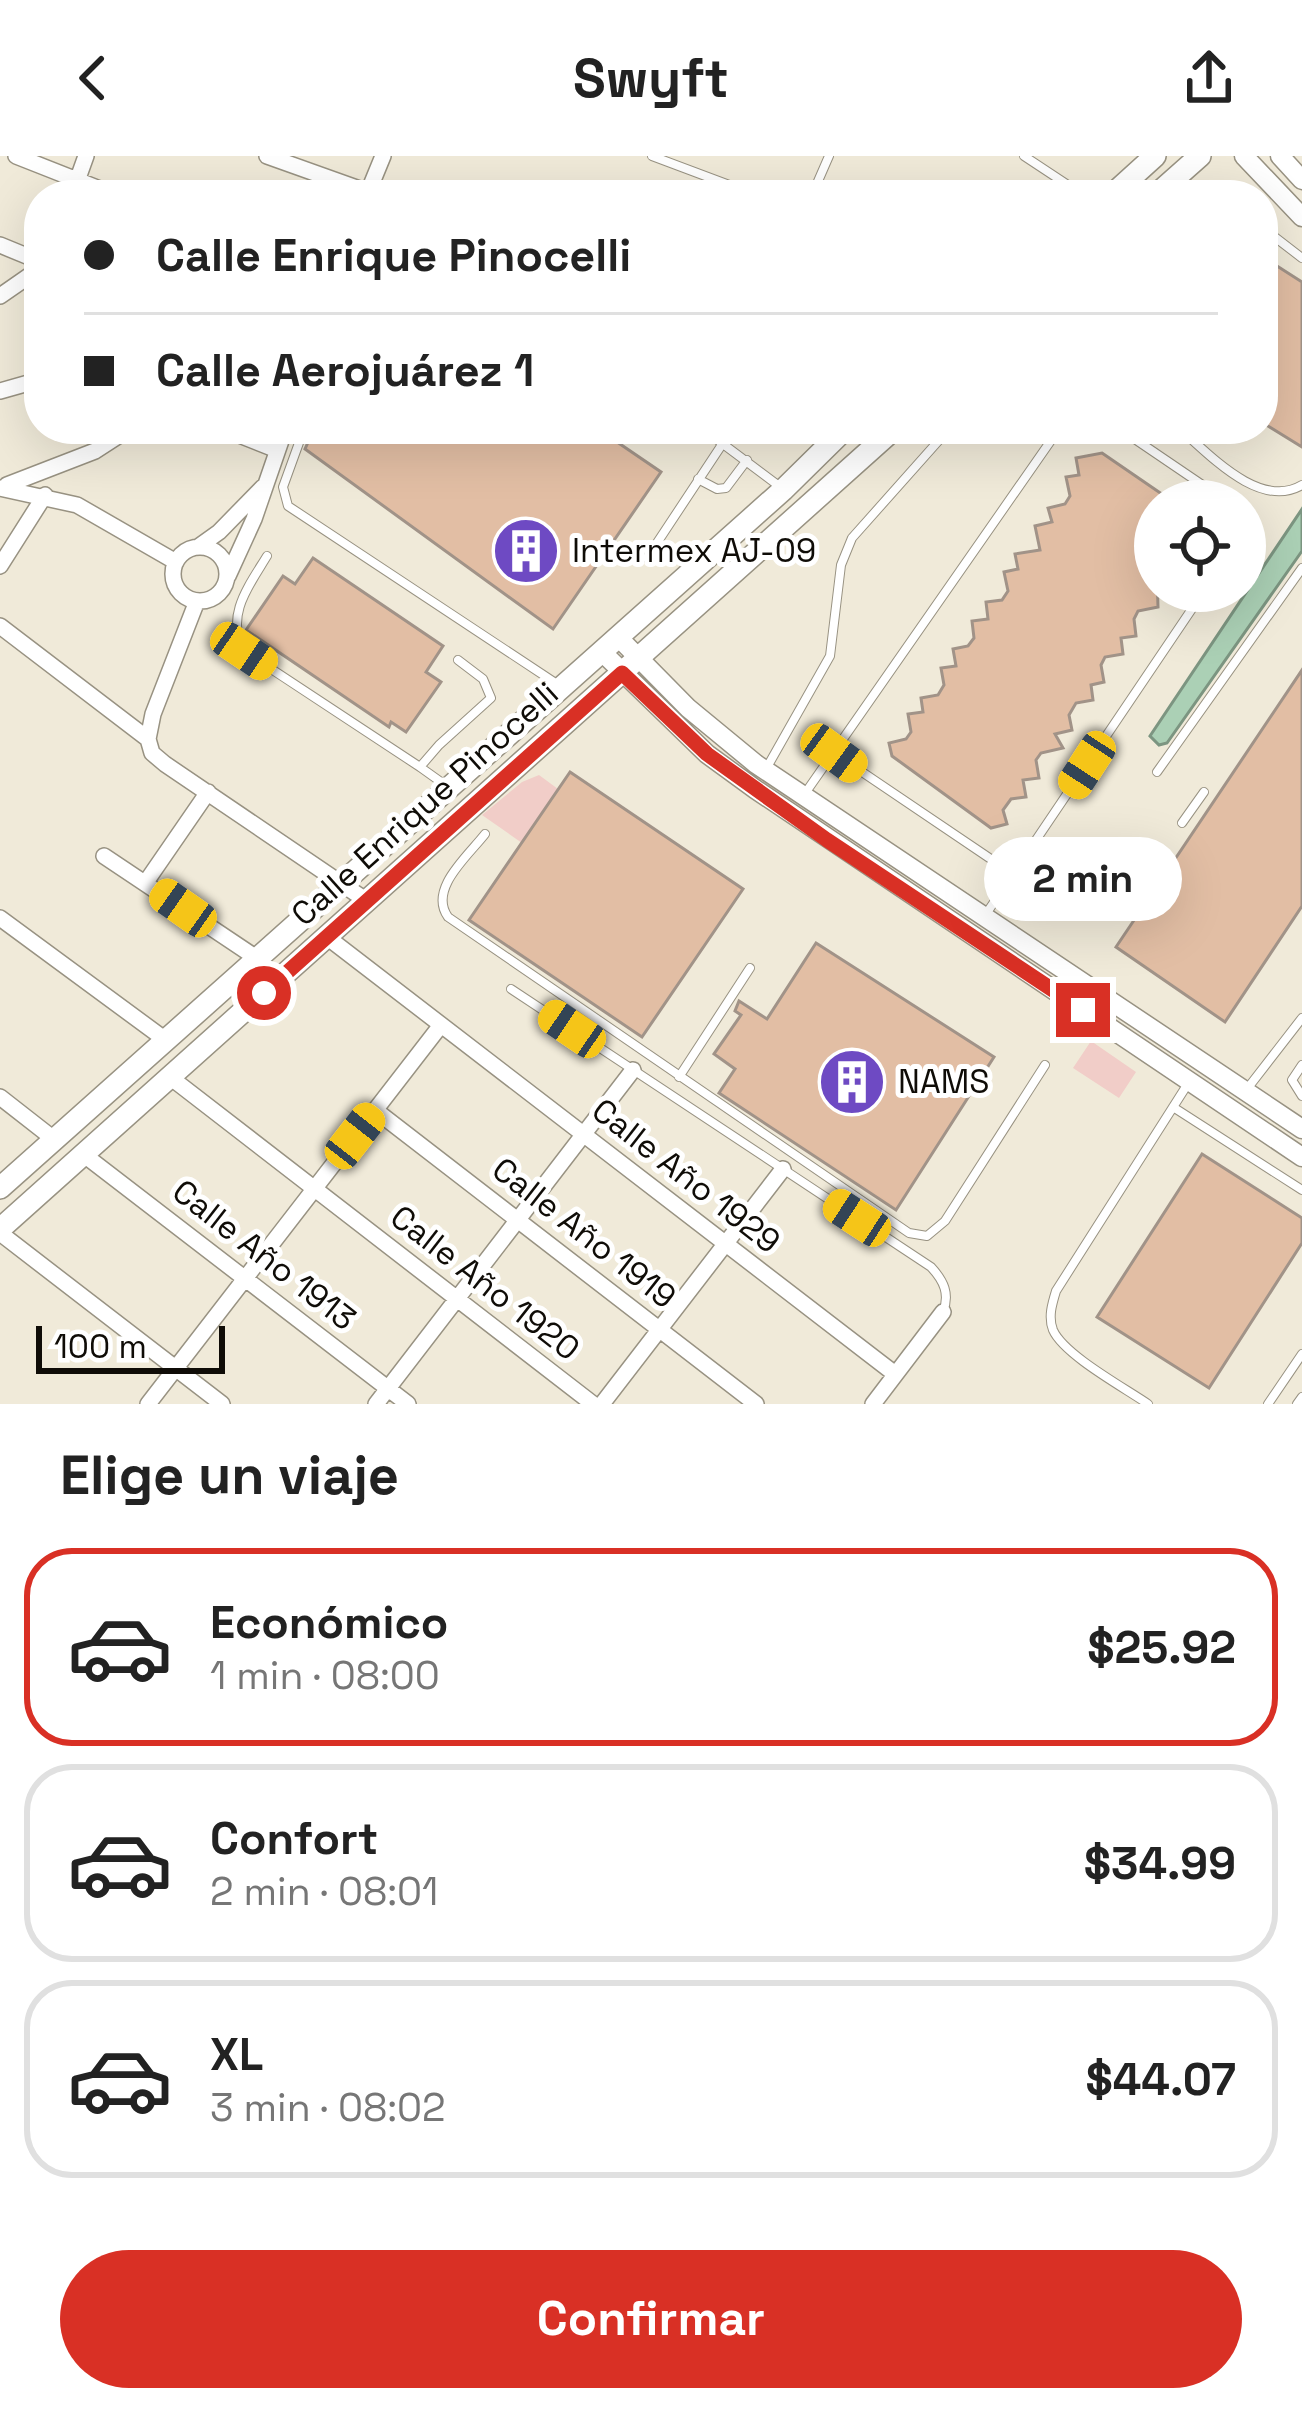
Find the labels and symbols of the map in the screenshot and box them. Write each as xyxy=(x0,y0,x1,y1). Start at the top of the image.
building icon: Intermex AJ-09 xyxy=(491,516,561,586)
place label: Intermex AJ-09 xyxy=(572,530,816,572)
car xyxy=(204,616,284,686)
street label: Calle Enrique Pinocelli xyxy=(283,673,567,935)
car xyxy=(794,717,874,789)
car xyxy=(1052,725,1122,805)
callout: 2 min xyxy=(984,836,1182,920)
car xyxy=(143,873,223,943)
route start xyxy=(237,966,291,1020)
route end xyxy=(1056,983,1110,1037)
car xyxy=(532,994,612,1064)
building icon: NAMS xyxy=(817,1047,887,1117)
place label: NAMS xyxy=(898,1061,989,1103)
street label: Calle Año 1929 xyxy=(583,1089,789,1263)
car xyxy=(319,1097,391,1175)
street label: Calle Año 1919 xyxy=(484,1148,684,1318)
street label: Calle Año 1913 xyxy=(164,1170,364,1340)
car xyxy=(817,1183,897,1253)
street label: Calle Año 1920 xyxy=(382,1196,588,1370)
scale bar xyxy=(36,1320,225,1373)

